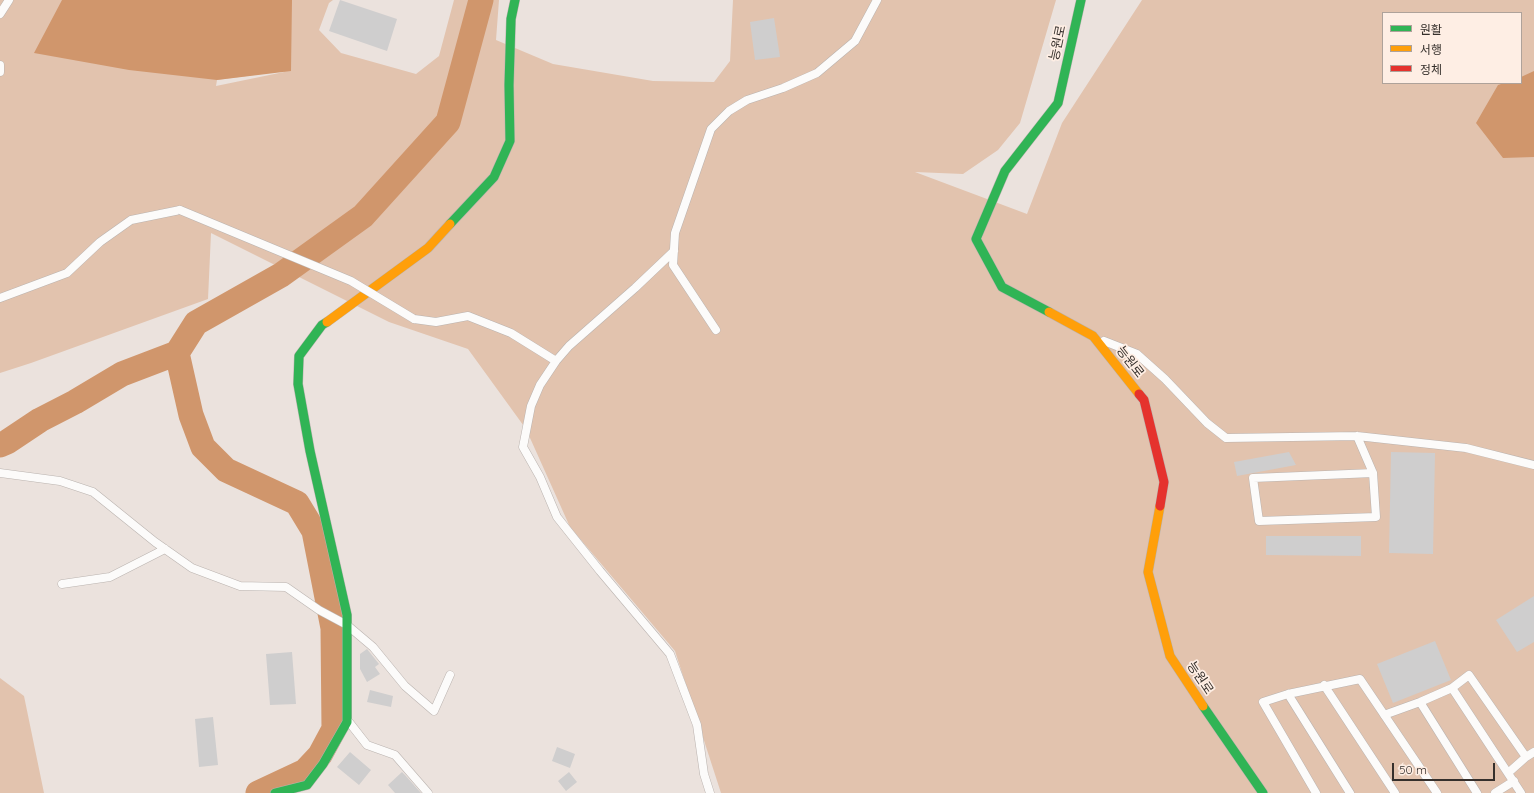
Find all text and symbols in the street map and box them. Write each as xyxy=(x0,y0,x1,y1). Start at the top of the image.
legend xyxy=(1382,12,1522,84)
text: 원활 xyxy=(1420,22,1442,37)
street label: 능원로 xyxy=(1047,24,1069,62)
text: 서행 xyxy=(1420,42,1442,57)
text: 정체 xyxy=(1420,62,1442,77)
street label: 능원로 xyxy=(1113,343,1147,381)
street label: 능원로 xyxy=(1184,659,1216,697)
scale bar xyxy=(1394,755,1497,781)
text: 50 m xyxy=(1399,762,1427,777)

